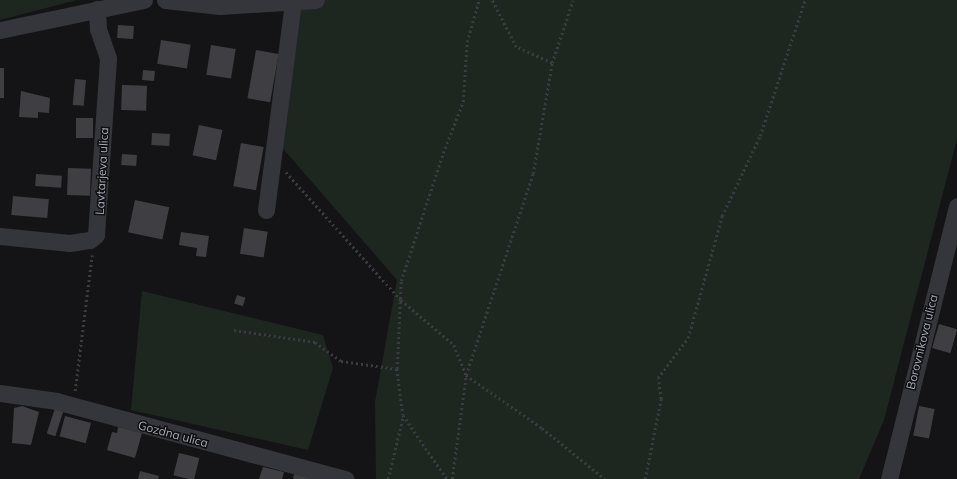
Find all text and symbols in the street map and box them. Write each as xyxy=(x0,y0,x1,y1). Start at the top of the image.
street label: Lavtarjeva ulica xyxy=(93,127,111,215)
street label: Borovnikova ulica xyxy=(903,293,941,391)
street label: Gozdna ulica xyxy=(136,418,210,450)

